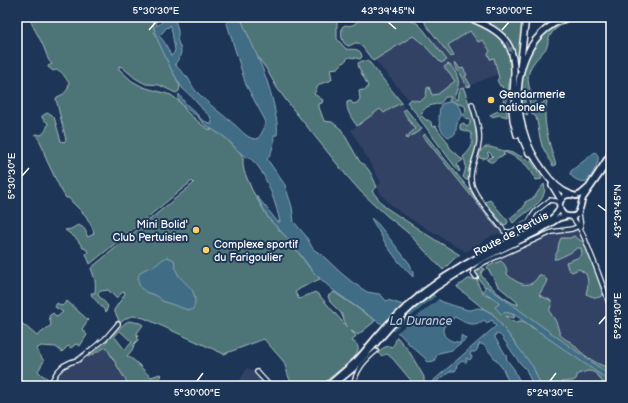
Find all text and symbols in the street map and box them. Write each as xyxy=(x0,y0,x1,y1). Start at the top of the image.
text: 5°30'30"E xyxy=(133,5,180,17)
text: 43°39'45"N xyxy=(361,5,415,17)
text: 5°30'00"E xyxy=(486,5,533,17)
one-way arrow xyxy=(506,41,512,53)
place label: Gendarmerie nationale xyxy=(499,88,566,114)
marker: Gendarmerie nationale xyxy=(486,95,496,105)
text: 5°30'30"E xyxy=(6,152,18,199)
text: 43°39'45"N xyxy=(612,184,624,238)
street label: Route de Pertuis xyxy=(471,209,551,259)
place label: Mini Bolid' Club Pertuisien xyxy=(113,218,188,244)
marker: Mini Bolid' Club Pertuisien xyxy=(191,225,201,235)
place label: Complexe sportif du Farigoulier xyxy=(214,238,299,264)
marker: Complexe sportif du Farigoulier xyxy=(201,245,211,255)
text: 5°29'30"E xyxy=(612,292,624,339)
water label: La Durance xyxy=(390,314,452,329)
text: 5°30'00"E xyxy=(174,387,221,399)
text: 5°29'30"E xyxy=(527,387,574,399)

